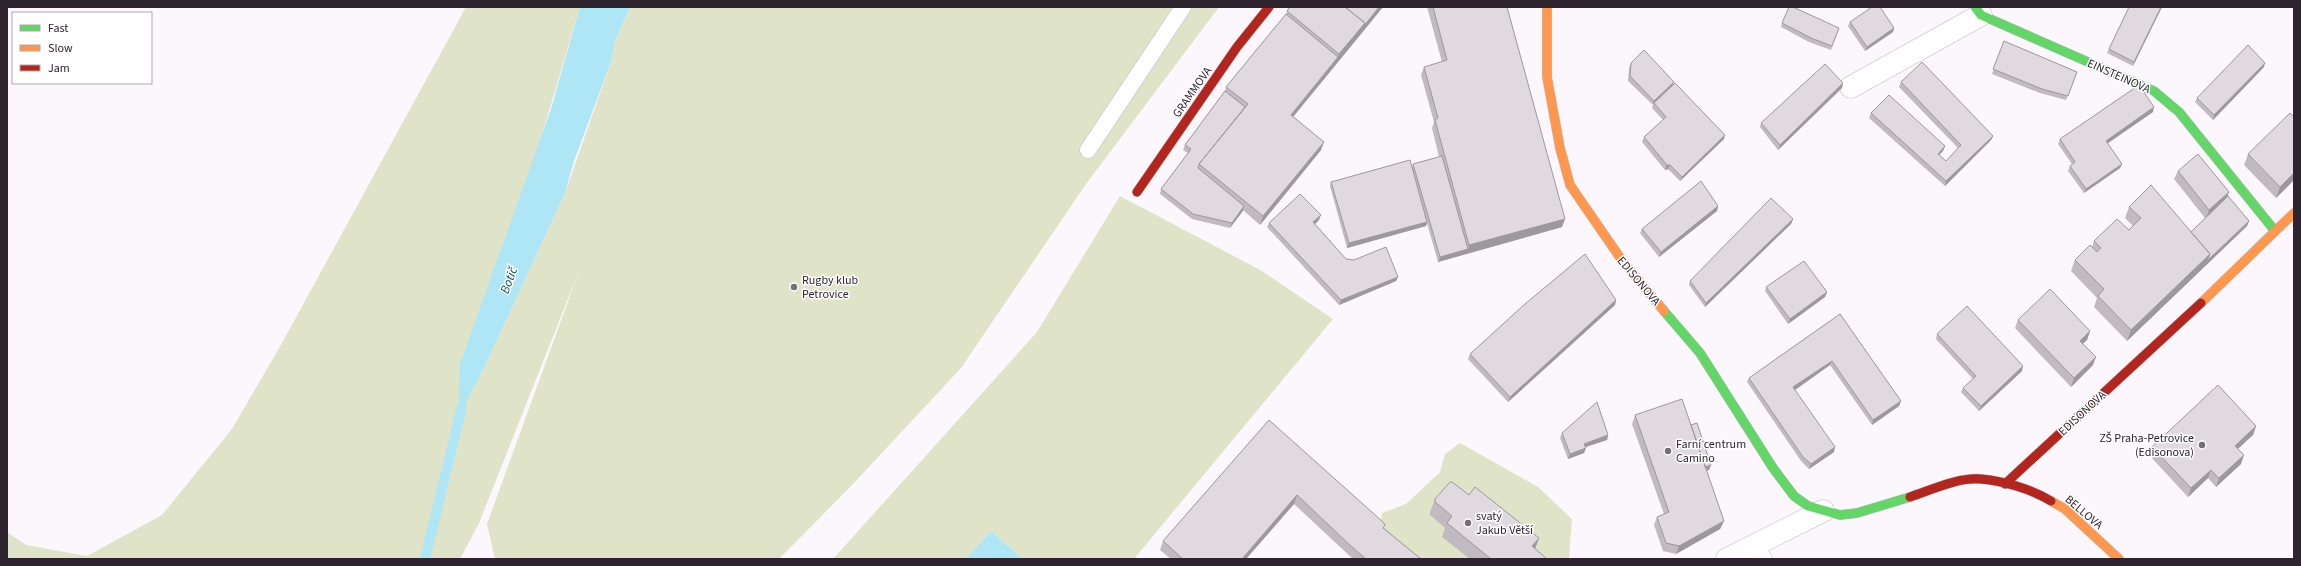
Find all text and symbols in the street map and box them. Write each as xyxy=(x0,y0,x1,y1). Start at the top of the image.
legend xyxy=(12,12,152,84)
text: Fast xyxy=(48,20,68,37)
text: Slow xyxy=(48,40,73,57)
street label: EINSTEINOVA xyxy=(2085,55,2154,98)
text: Jam xyxy=(48,60,70,77)
street label: GRAMMOVA xyxy=(1169,63,1216,121)
street label: EDISONOVA xyxy=(1613,253,1665,310)
water label: Botič xyxy=(496,263,522,296)
place label: Rugby klub Petrovice xyxy=(802,272,859,303)
marker: Rugby klub Petrovice xyxy=(789,282,799,292)
street label: EDISONOVA xyxy=(2055,387,2110,440)
place label: ZŠ Praha-Petrovice (Edisonova) xyxy=(2099,430,2194,461)
place label: Farní centrum Camino xyxy=(1676,436,1746,467)
marker: ZŠ Praha-Petrovice (Edisonova) xyxy=(2197,440,2207,450)
marker: Farní centrum Camino xyxy=(1663,446,1673,456)
street label: BELLOVA xyxy=(2061,491,2107,534)
place label: svatý Jakub Větší xyxy=(1476,508,1534,539)
marker: svatý Jakub Větší xyxy=(1463,518,1473,528)

